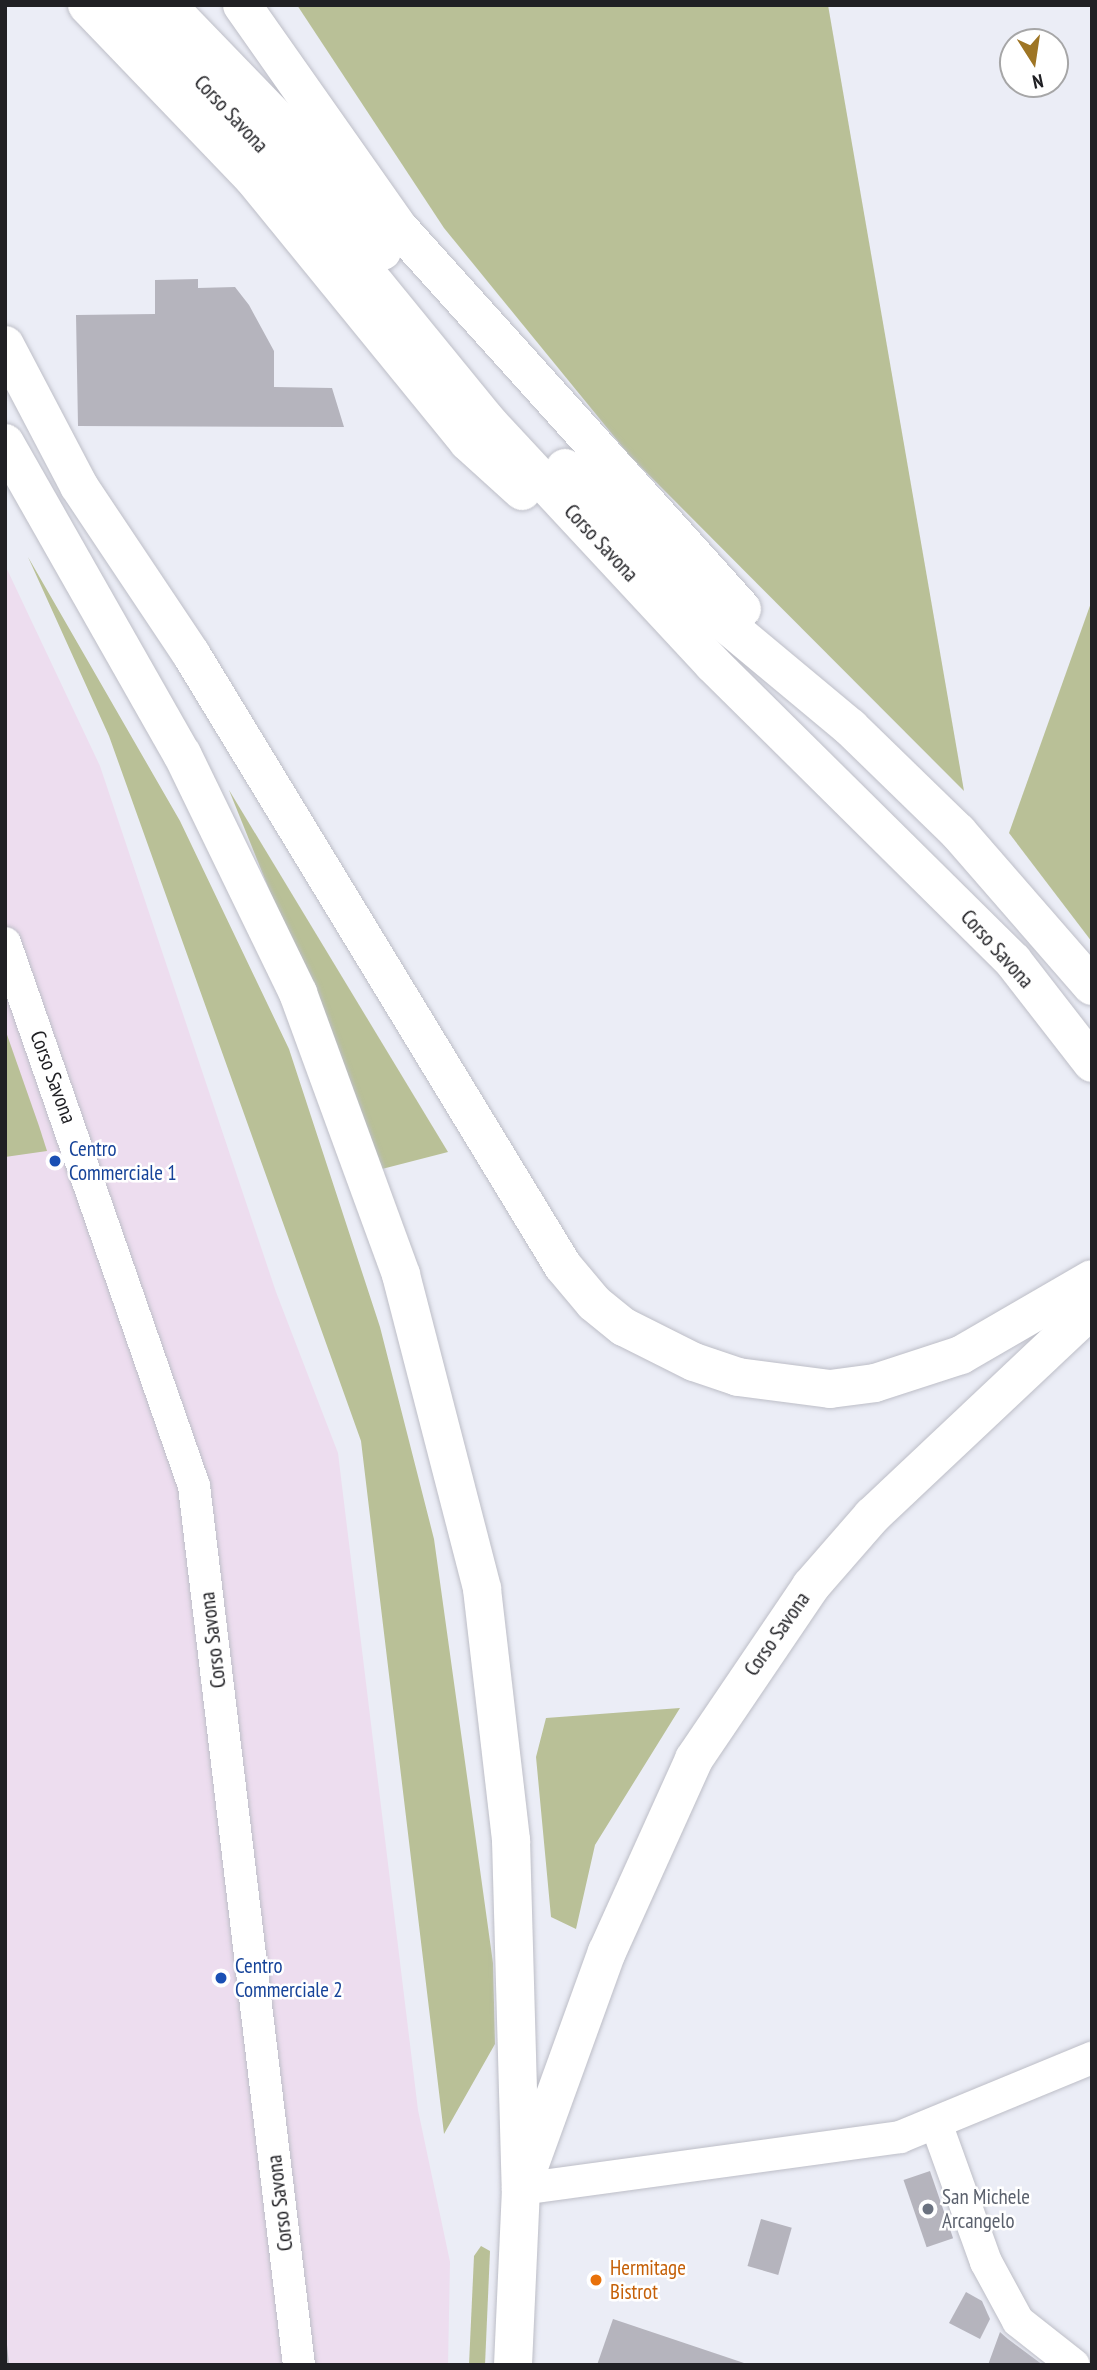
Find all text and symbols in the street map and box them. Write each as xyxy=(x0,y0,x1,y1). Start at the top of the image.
north arrow xyxy=(999,28,1069,98)
text: N xyxy=(1030,69,1045,94)
street label: Corso Savona xyxy=(189,70,273,158)
street label: Corso Savona xyxy=(559,499,643,587)
street label: Corso Savona xyxy=(955,905,1039,993)
street label: Corso Savona xyxy=(25,1027,81,1127)
place label: Centro Commerciale 1 xyxy=(69,1136,177,1186)
marker: Centro Commerciale 1 xyxy=(47,1153,63,1169)
street label: Corso Savona xyxy=(739,1587,815,1681)
street label: Corso Savona xyxy=(195,1590,231,1690)
place label: Centro Commerciale 2 xyxy=(235,1953,343,2003)
marker: Centro Commerciale 2 xyxy=(213,1970,229,1986)
street label: Corso Savona xyxy=(262,2153,298,2253)
place label: San Michele Arcangelo xyxy=(942,2184,1030,2234)
marker: San Michele Arcangelo xyxy=(920,2201,936,2217)
place label: Hermitage Bistrot xyxy=(610,2255,686,2305)
marker: Hermitage Bistrot xyxy=(588,2272,604,2288)

